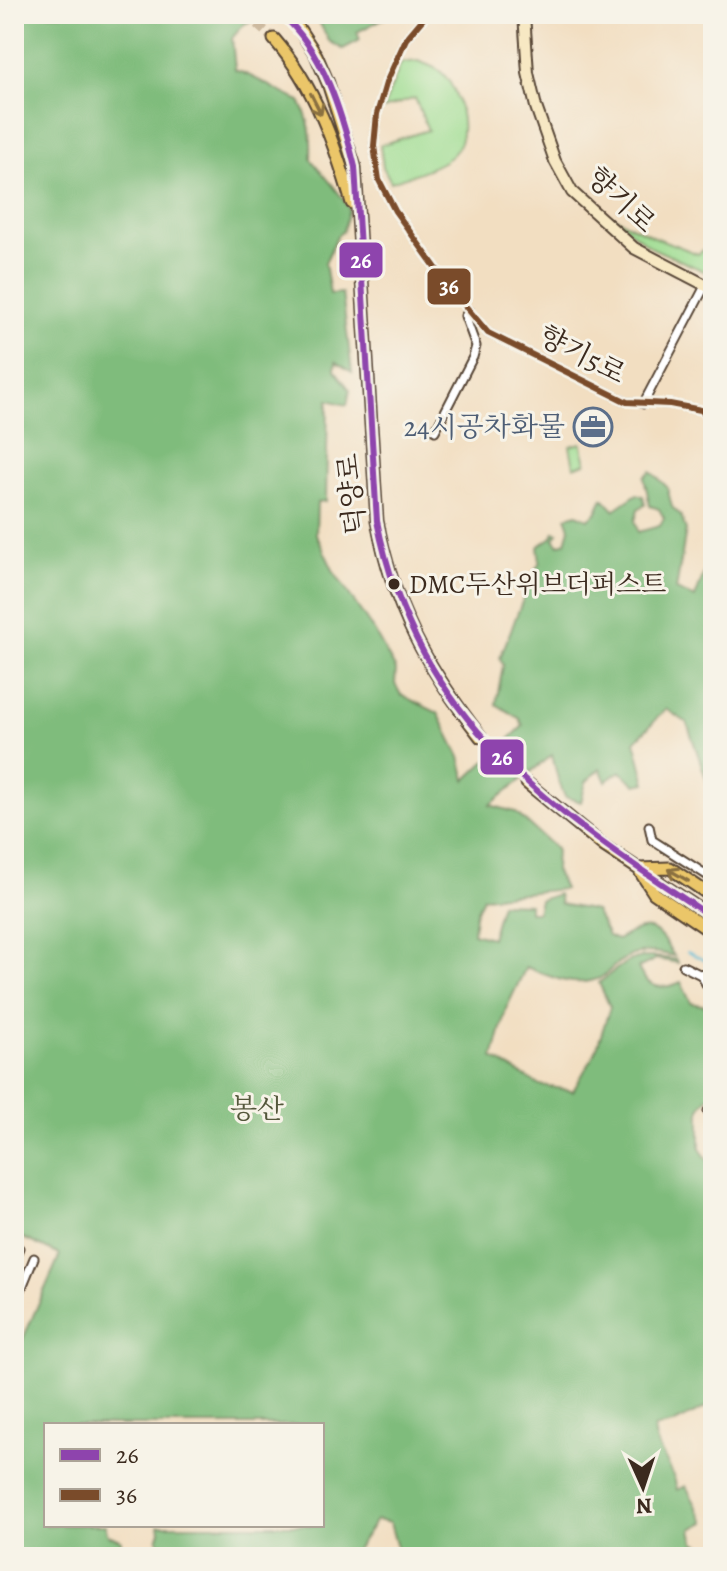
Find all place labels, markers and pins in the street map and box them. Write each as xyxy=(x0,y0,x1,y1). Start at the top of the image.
office icon: 24시공차화물 xyxy=(572,406,614,448)
place label: 24시공차화물 xyxy=(404,408,565,446)
place label: DMC두산위브더퍼스트 xyxy=(409,567,666,602)
marker: DMC두산위브더퍼스트 xyxy=(386,576,402,592)

